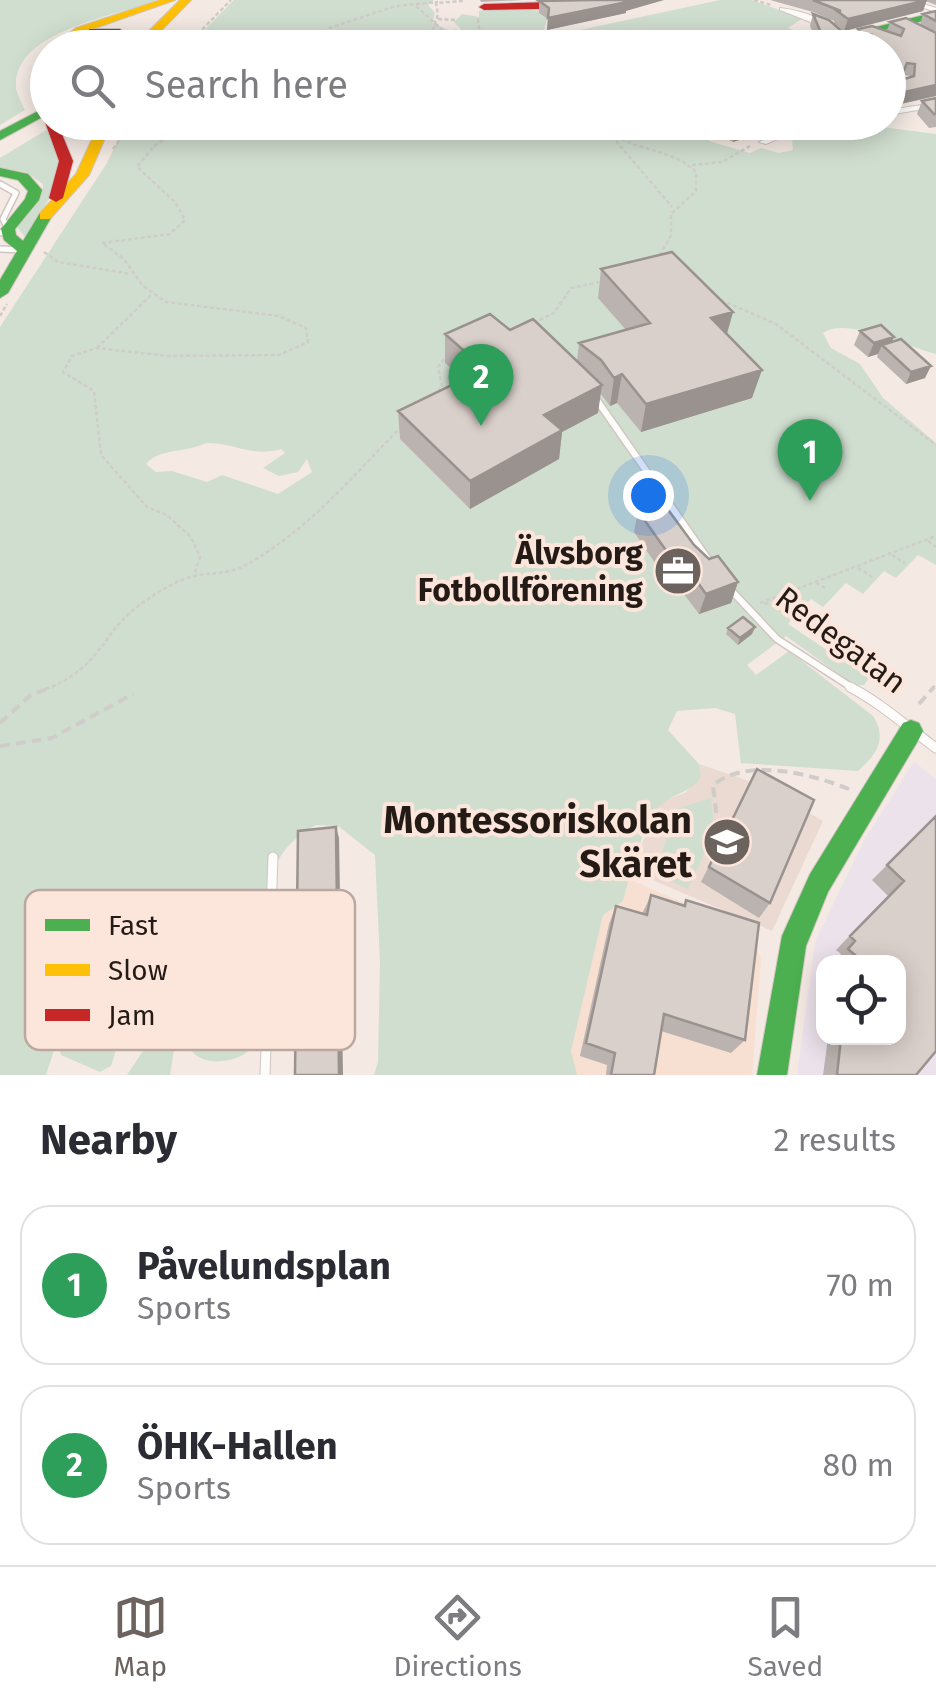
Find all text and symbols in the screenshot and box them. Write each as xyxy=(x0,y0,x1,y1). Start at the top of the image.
search box xyxy=(30,30,906,140)
icon: search xyxy=(65,58,120,113)
text: Search here xyxy=(145,62,348,108)
pin: 2 xyxy=(448,344,514,426)
pin: 1 xyxy=(778,418,842,501)
your location xyxy=(623,470,674,521)
place label: Älvsborg Fotbollförening xyxy=(418,533,643,609)
office icon: Älvsborg Fotbollförening xyxy=(652,545,704,597)
street label: Redegatan xyxy=(768,579,914,701)
place label: Montessoriskolan Skäret xyxy=(384,797,693,887)
school or university icon: Montessoriskolan Skäret xyxy=(701,816,753,868)
legend xyxy=(25,890,355,1050)
text: Fast xyxy=(108,909,159,942)
text: Slow xyxy=(108,954,168,987)
map controls xyxy=(816,955,906,1045)
button: locate xyxy=(816,955,906,1045)
text: Jam xyxy=(108,999,156,1032)
text: Nearby xyxy=(40,1115,177,1165)
text: 2 results xyxy=(773,1121,896,1159)
text: Påvelundsplan xyxy=(137,1243,391,1289)
text: 1 xyxy=(67,1266,82,1304)
text: 70 m xyxy=(826,1266,894,1304)
text: Sports xyxy=(137,1289,231,1327)
text: ÖHK-Hallen xyxy=(137,1423,338,1469)
text: 2 xyxy=(66,1446,83,1484)
text: 80 m xyxy=(823,1446,894,1484)
text: Sports xyxy=(137,1469,231,1507)
tab: Map xyxy=(113,1590,168,1683)
tab: Directions xyxy=(393,1590,522,1683)
tab: Saved xyxy=(747,1590,823,1683)

